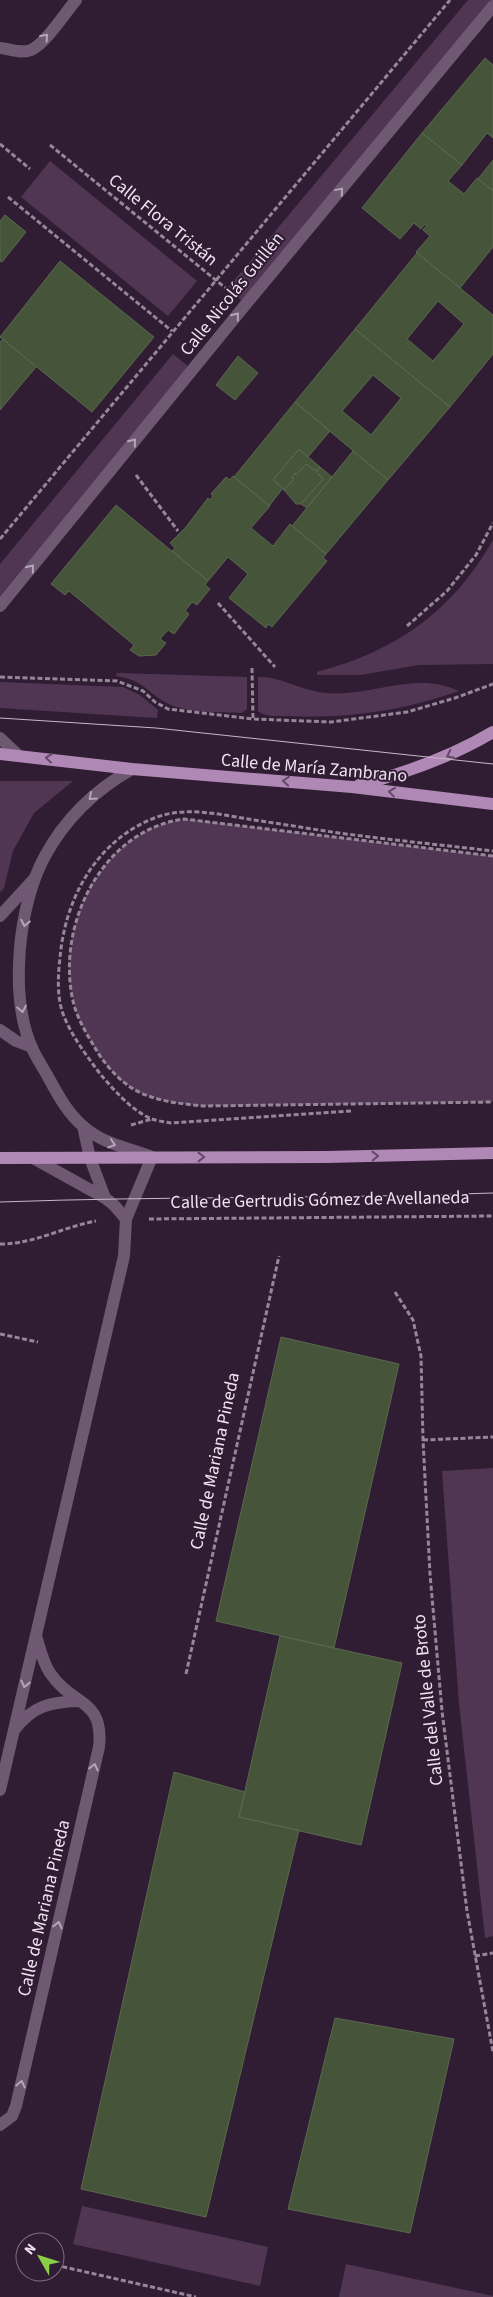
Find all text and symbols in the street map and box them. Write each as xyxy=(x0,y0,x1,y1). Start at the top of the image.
one-way arrow xyxy=(39,34,48,43)
street label: Calle Flora Tristán xyxy=(103,168,223,272)
one-way arrow xyxy=(334,187,343,196)
street label: Calle Nicolás Guillén xyxy=(174,227,290,361)
one-way arrow xyxy=(230,313,239,322)
one-way arrow xyxy=(128,439,136,448)
one-way arrow xyxy=(25,565,33,574)
street label: Calle de María Zambrano xyxy=(220,747,408,789)
one-way arrow xyxy=(446,748,455,759)
one-way arrow xyxy=(45,754,53,764)
one-way arrow xyxy=(282,776,290,787)
one-way arrow xyxy=(388,787,396,798)
one-way arrow xyxy=(89,791,98,800)
one-way arrow xyxy=(20,918,30,927)
one-way arrow xyxy=(16,1004,27,1013)
one-way arrow xyxy=(107,1138,116,1148)
one-way arrow xyxy=(372,1150,380,1161)
one-way arrow xyxy=(198,1152,205,1162)
street label: Calle de Gertrudis Gómez de Avellaneda xyxy=(170,1185,470,1215)
street label: Calle de Mariana Pineda xyxy=(184,1370,246,1552)
street label: Calle del Valle de Broto xyxy=(407,1613,449,1787)
one-way arrow xyxy=(20,1679,31,1688)
one-way arrow xyxy=(88,1762,99,1771)
street label: Calle de Mariana Pineda xyxy=(12,1817,76,1999)
one-way arrow xyxy=(52,1921,63,1930)
one-way arrow xyxy=(15,2079,26,2088)
north arrow xyxy=(15,2232,65,2282)
text: N xyxy=(20,2240,41,2259)

